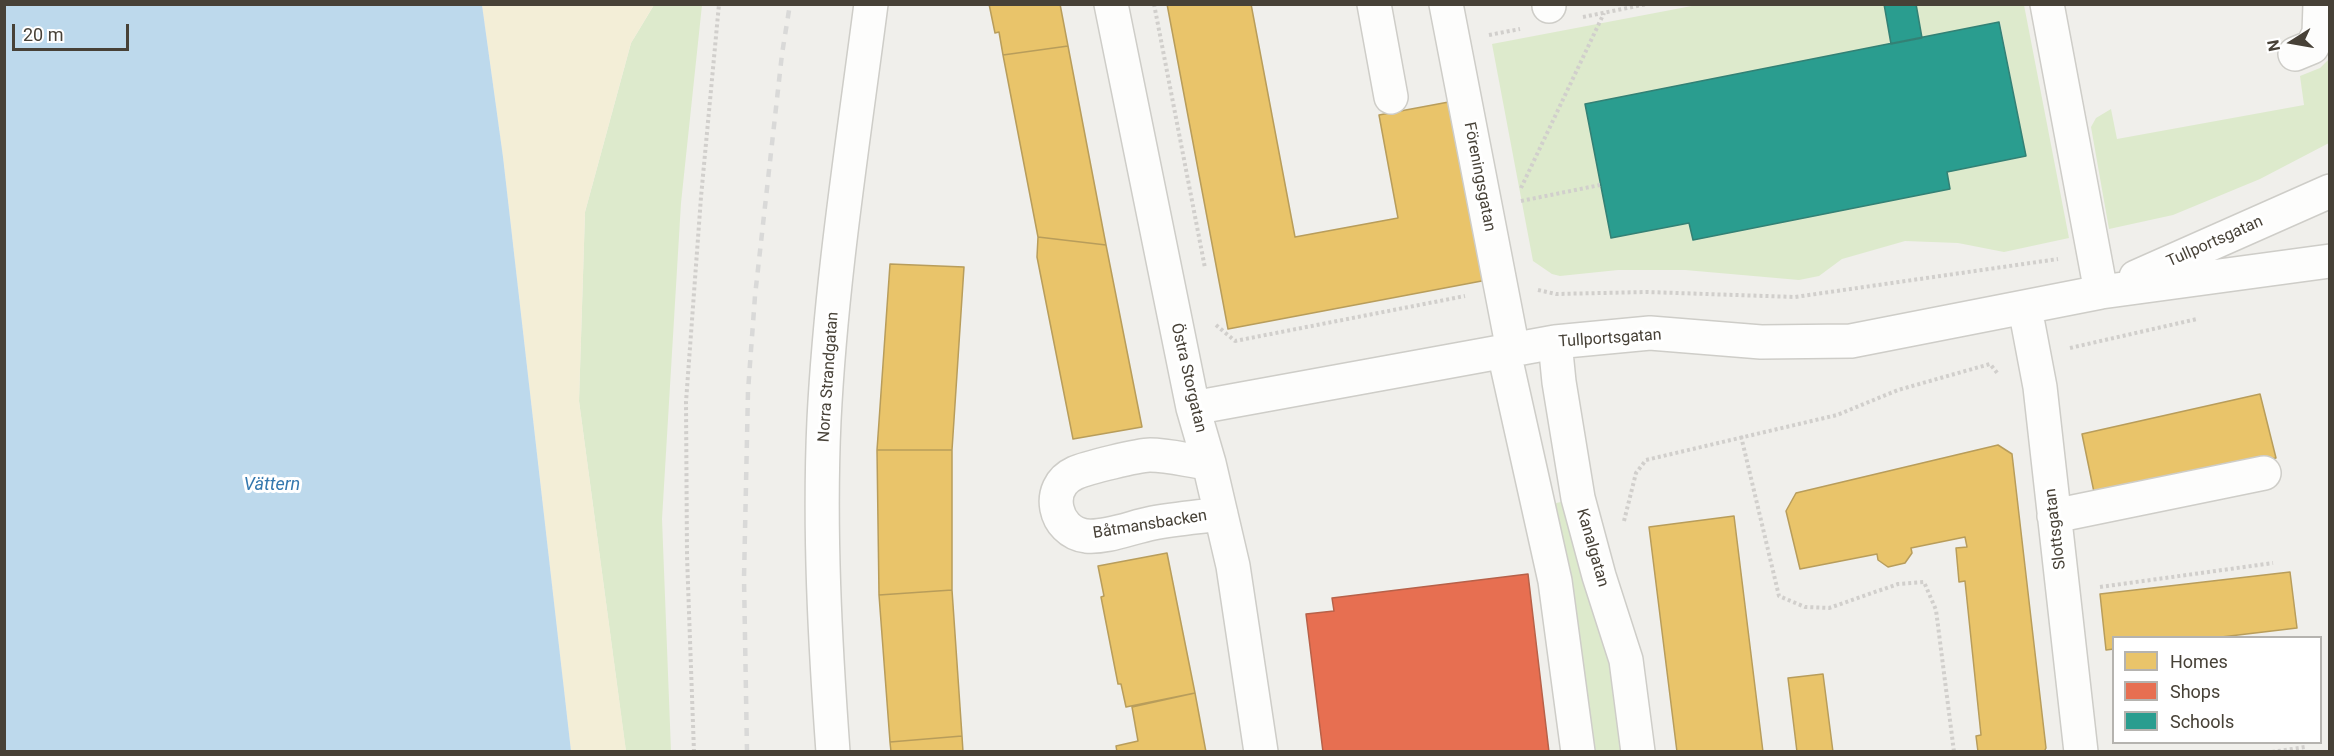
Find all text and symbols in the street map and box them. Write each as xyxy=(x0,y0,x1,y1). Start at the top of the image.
scale bar xyxy=(15,12,132,50)
north arrow xyxy=(2262,12,2322,72)
text: 20 m xyxy=(23,24,63,45)
text: N xyxy=(2263,38,2284,53)
street label: Föreningsgatan xyxy=(1459,121,1499,233)
street label: Tullportsgatan xyxy=(2164,212,2266,272)
street label: Norra Strandgatan xyxy=(815,311,843,443)
street label: Östra Storgatan xyxy=(1166,321,1210,435)
street label: Tullportsgatan xyxy=(1558,326,1662,352)
water label: Vättern xyxy=(244,474,300,496)
street label: Slottsgatan xyxy=(2041,487,2071,571)
street label: Båtmansbacken xyxy=(1092,507,1208,543)
street label: Kanalgatan xyxy=(1572,507,1612,589)
legend xyxy=(2112,636,2322,744)
text: Homes xyxy=(2170,651,2228,672)
text: Shops xyxy=(2170,681,2220,702)
text: Schools xyxy=(2170,711,2234,732)

